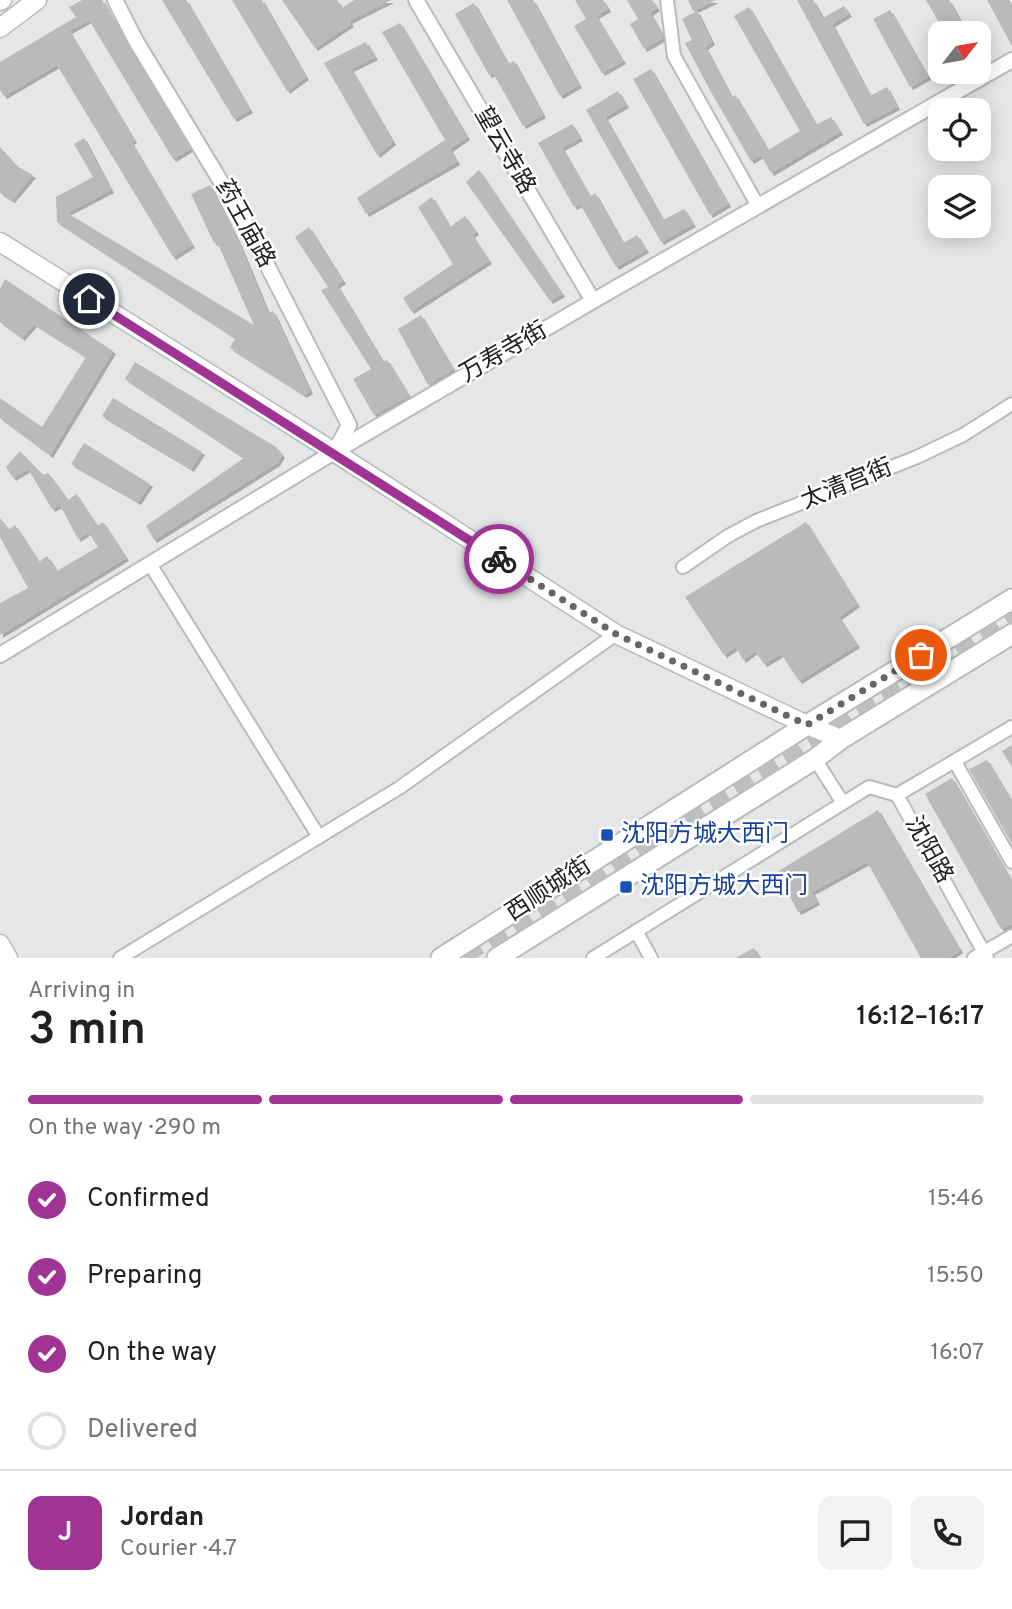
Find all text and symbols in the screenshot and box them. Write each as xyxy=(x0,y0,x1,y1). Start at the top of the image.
north arrow xyxy=(928,21,990,84)
map controls xyxy=(928,21,991,238)
button: locate xyxy=(928,98,991,161)
street label: 望云寺路 xyxy=(467,102,541,200)
street label: 药王庙路 xyxy=(208,175,280,273)
button: layers xyxy=(928,175,991,238)
pin xyxy=(59,269,119,329)
icon: home xyxy=(70,280,108,318)
street label: 万寿寺街 xyxy=(455,316,553,390)
street label: 太清宫街 xyxy=(797,453,897,517)
courier xyxy=(464,524,534,594)
icon: bike xyxy=(480,540,518,578)
pin xyxy=(891,625,951,685)
icon: bag xyxy=(902,636,940,674)
street label: 沈阳路 xyxy=(897,811,959,889)
place label: 沈阳方城·大西门 xyxy=(621,820,789,850)
marker: 沈阳方城·大西门 xyxy=(599,827,615,843)
street label: 西顺城街 xyxy=(501,851,597,929)
place label: 沈阳方城大西门 xyxy=(640,872,808,902)
marker: 沈阳方城大西门 xyxy=(618,879,634,895)
text: Arriving in xyxy=(28,977,135,1006)
text: 16:12–16:17 xyxy=(857,1001,984,1034)
text: 3 min xyxy=(28,1002,146,1061)
text: On the way · 290 m xyxy=(28,1114,221,1143)
icon: check xyxy=(28,1181,66,1219)
text: Confirmed xyxy=(87,1183,210,1216)
text: 15:46 xyxy=(928,1185,984,1214)
icon: check xyxy=(28,1258,66,1296)
text: Preparing xyxy=(87,1260,202,1293)
text: 15:50 xyxy=(927,1262,984,1291)
icon: check xyxy=(28,1335,66,1373)
text: On the way xyxy=(87,1337,217,1370)
text: 16:07 xyxy=(930,1339,984,1368)
text: Delivered xyxy=(87,1414,198,1447)
button: chat xyxy=(818,1496,892,1570)
button: phone xyxy=(910,1496,984,1570)
text: Jordan xyxy=(120,1502,204,1535)
text: J xyxy=(58,1517,72,1550)
text: Courier · 4.7 xyxy=(120,1535,237,1564)

